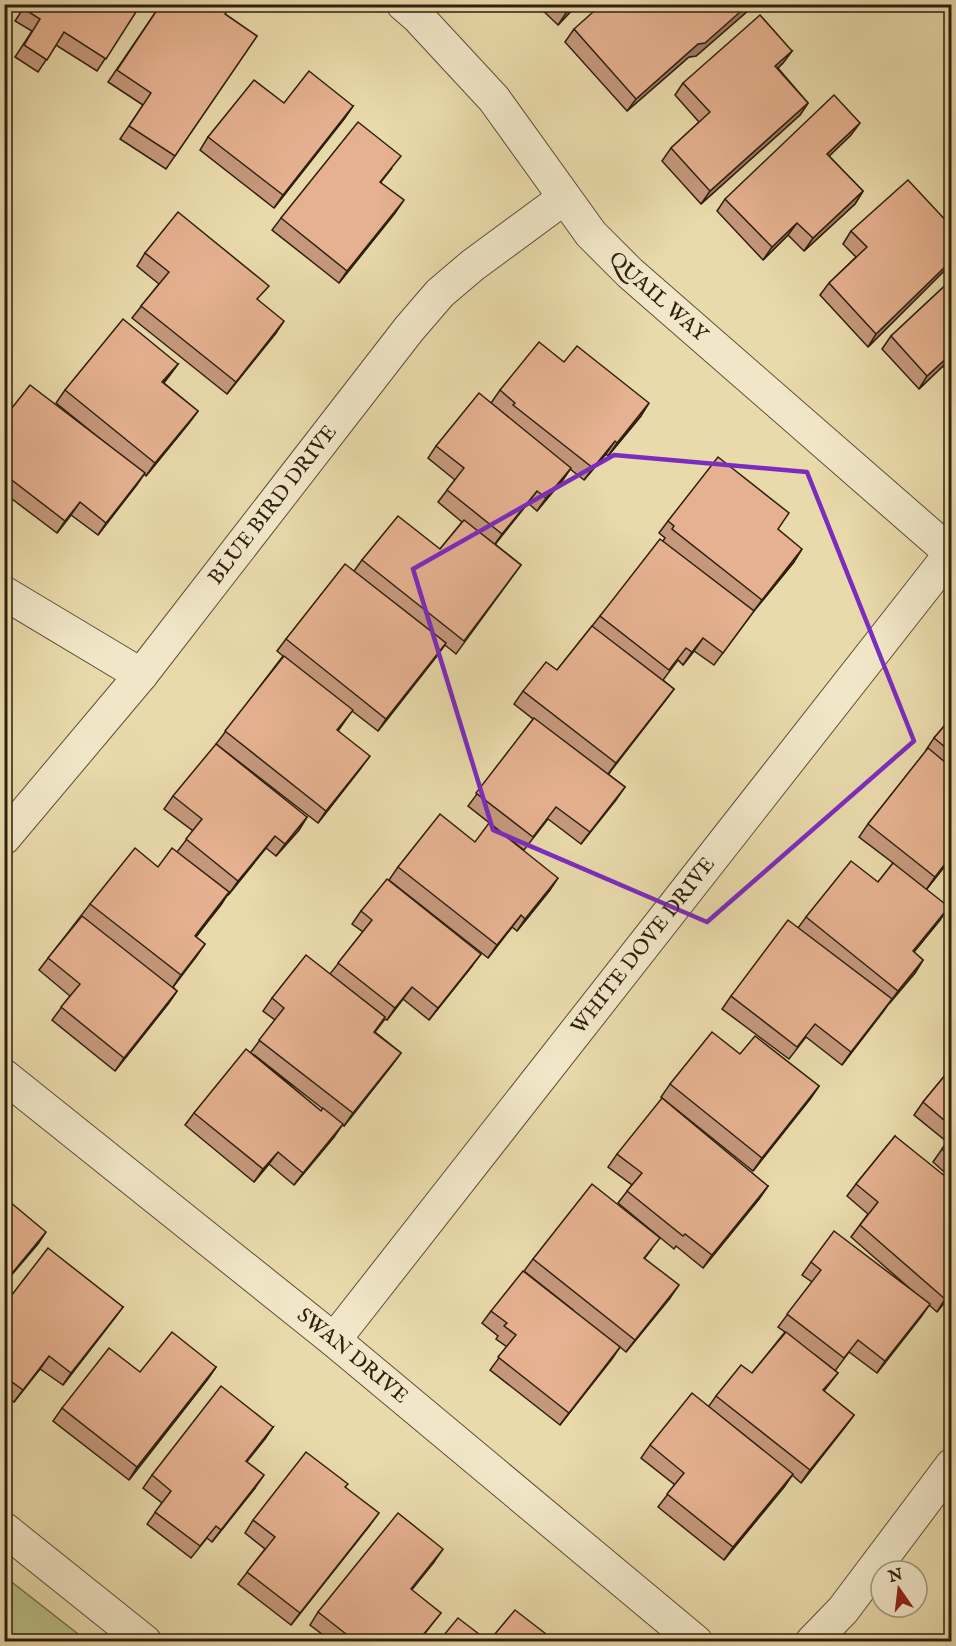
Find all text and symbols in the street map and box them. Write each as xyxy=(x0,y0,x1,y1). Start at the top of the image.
street label: QUAIL WAY xyxy=(603,246,715,349)
street label: BLUE BIRD DRIVE xyxy=(202,420,343,590)
street label: WHITE DOVE DRIVE xyxy=(565,852,721,1040)
street label: SWAN DRIVE xyxy=(291,1302,414,1410)
north arrow xyxy=(869,1559,929,1619)
text: N xyxy=(886,1565,905,1588)

